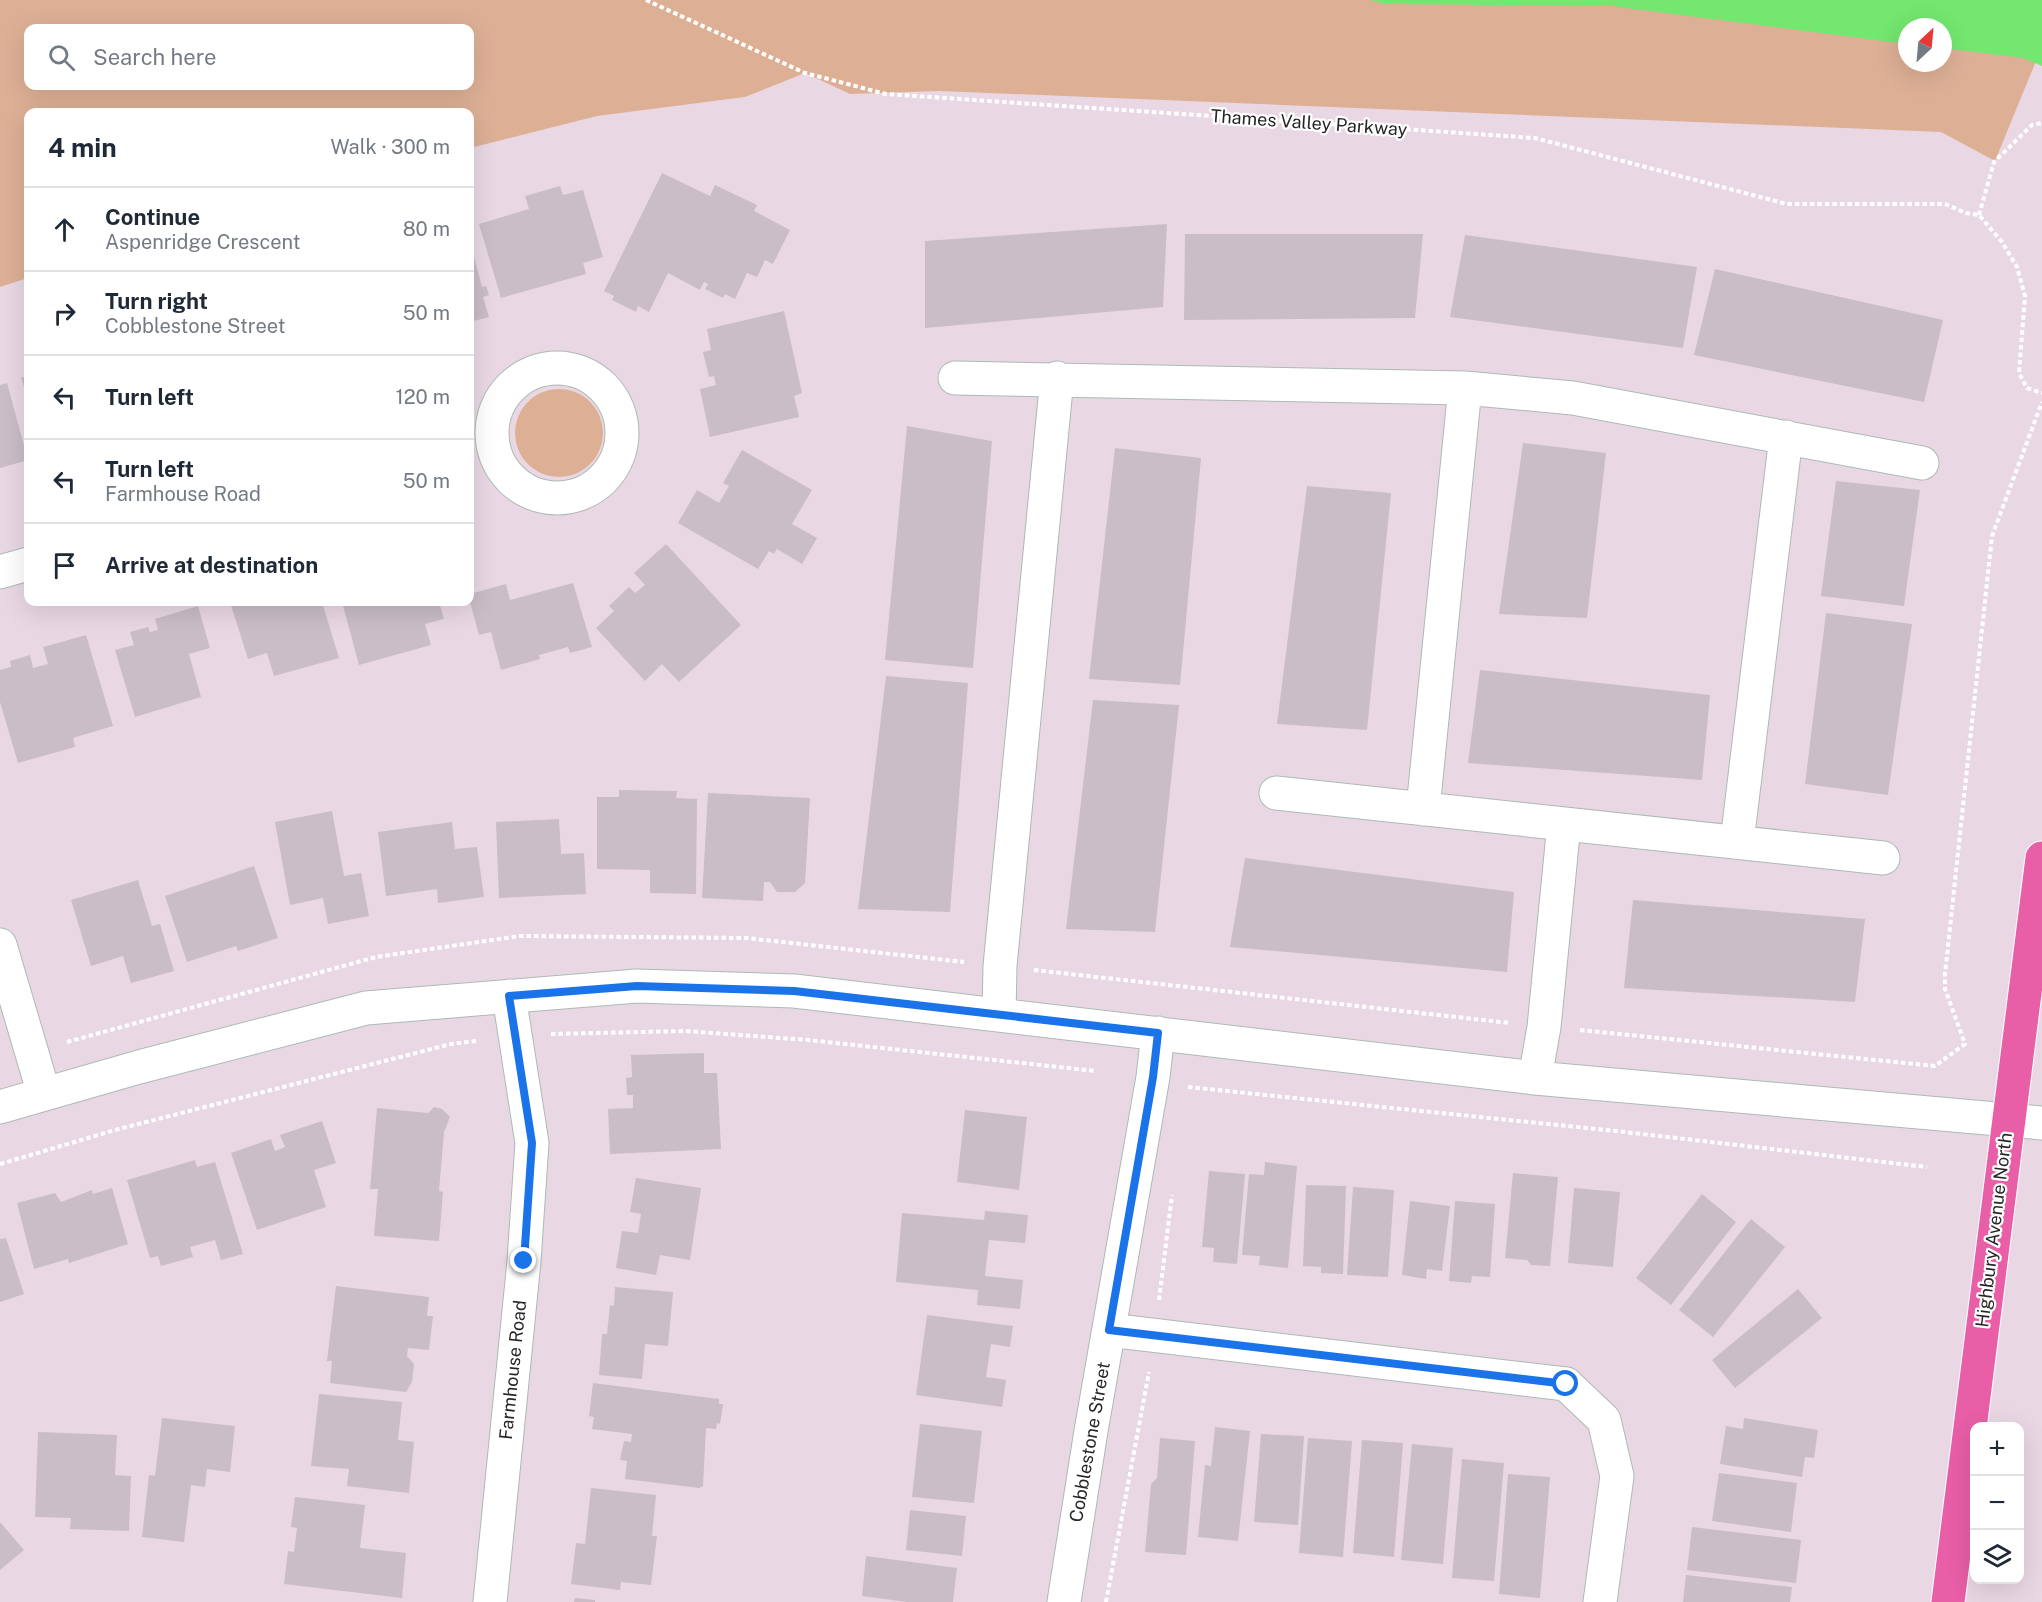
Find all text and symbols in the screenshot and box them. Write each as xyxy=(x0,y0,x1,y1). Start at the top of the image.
north arrow xyxy=(1898,18,1952,72)
search box xyxy=(24,24,474,90)
icon: search xyxy=(45,41,78,74)
text: Search here xyxy=(93,44,217,70)
street label: Thames Valley Parkway xyxy=(1210,105,1408,140)
text: 4 min xyxy=(48,132,117,163)
text: Walk · 300 m xyxy=(330,135,450,159)
text: Continue xyxy=(105,204,200,230)
icon: ahead xyxy=(48,213,81,246)
text: 80 m xyxy=(403,217,450,241)
text: Aspenridge Crescent xyxy=(105,230,300,254)
text: Turn right xyxy=(105,288,208,314)
icon: right xyxy=(48,297,81,330)
text: 50 m xyxy=(403,301,450,325)
text: Cobblestone Street xyxy=(105,314,285,338)
icon: left xyxy=(48,381,81,414)
text: Turn left xyxy=(105,384,194,410)
text: 120 m xyxy=(396,385,450,409)
text: Turn left xyxy=(105,456,194,482)
icon: left xyxy=(48,465,81,498)
text: 50 m xyxy=(403,469,450,493)
text: Farmhouse Road xyxy=(105,482,261,506)
icon: arrive xyxy=(48,549,81,582)
text: Arrive at destination xyxy=(105,552,318,578)
street label: Highbury Avenue North xyxy=(1971,1131,2016,1329)
route end xyxy=(510,1247,536,1273)
street label: Farmhouse Road xyxy=(495,1299,530,1441)
street label: Cobblestone Street xyxy=(1065,1360,1114,1524)
route start xyxy=(1552,1370,1578,1396)
map controls xyxy=(1970,1422,2024,1584)
button: + xyxy=(1970,1422,2024,1476)
button: − xyxy=(1970,1476,2024,1530)
button: layers xyxy=(1970,1530,2024,1584)

